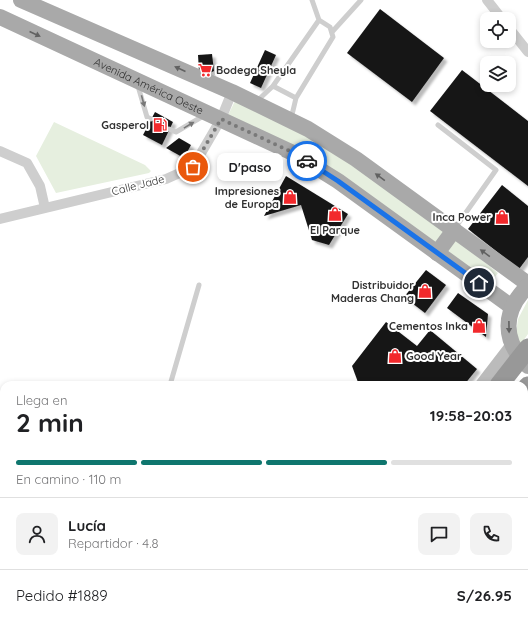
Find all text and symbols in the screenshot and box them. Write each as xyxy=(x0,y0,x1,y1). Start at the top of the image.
map controls xyxy=(480,12,516,92)
button: locate xyxy=(480,12,516,48)
one-way arrow xyxy=(30,31,41,37)
street label: Avenida América Oeste xyxy=(92,55,206,117)
button: layers xyxy=(480,56,516,92)
supermarket icon: Bodega Sheyla xyxy=(197,62,213,78)
place label: Bodega Sheyla xyxy=(216,63,296,77)
one-way arrow xyxy=(174,66,185,72)
one-way arrow xyxy=(140,95,146,108)
fuel station icon: Gasperol xyxy=(152,117,168,133)
place label: Gasperol xyxy=(101,118,149,132)
one-way arrow xyxy=(183,121,195,128)
courier xyxy=(287,141,327,181)
pin xyxy=(176,150,210,184)
icon: car xyxy=(296,150,318,172)
callout: D'paso xyxy=(217,153,283,181)
icon: bag xyxy=(182,156,204,178)
text: D'paso xyxy=(229,159,271,175)
street label: Calle Jade xyxy=(110,172,166,198)
one-way arrow xyxy=(374,173,385,181)
place label: Impresiones de Europa xyxy=(215,184,279,211)
shop icon: Impresiones de Europa xyxy=(282,189,298,205)
shop icon: El Parque xyxy=(327,206,343,222)
shop icon: Inca Power xyxy=(494,209,510,225)
place label: Inca Power xyxy=(433,210,491,224)
place label: El Parque xyxy=(310,223,361,237)
one-way arrow xyxy=(480,249,490,257)
pin xyxy=(462,266,496,300)
icon: home xyxy=(468,272,490,294)
place label: Distribuidor Maderas Chang xyxy=(331,278,414,305)
shop icon: Distribuidor Maderas Chang xyxy=(417,283,433,299)
shop icon: Cementos Inka xyxy=(471,318,487,334)
place label: Cementos Inka xyxy=(389,319,468,333)
one-way arrow xyxy=(506,321,512,334)
shop icon: Good Year xyxy=(387,348,403,364)
place label: Good Year xyxy=(406,349,462,363)
text: Llega en xyxy=(16,392,67,408)
text: 2 min xyxy=(16,406,84,439)
text: 19:58–20:03 xyxy=(430,406,512,425)
text: En camino · 110 m xyxy=(16,471,121,487)
button: person xyxy=(16,513,58,555)
button: chat xyxy=(418,513,460,555)
button: phone xyxy=(470,513,512,555)
text: Lucía xyxy=(68,516,106,535)
text: Repartidor · 4.8 xyxy=(68,535,159,551)
text: Pedido #1889 xyxy=(16,586,108,605)
text: S/26.95 xyxy=(457,586,512,605)

